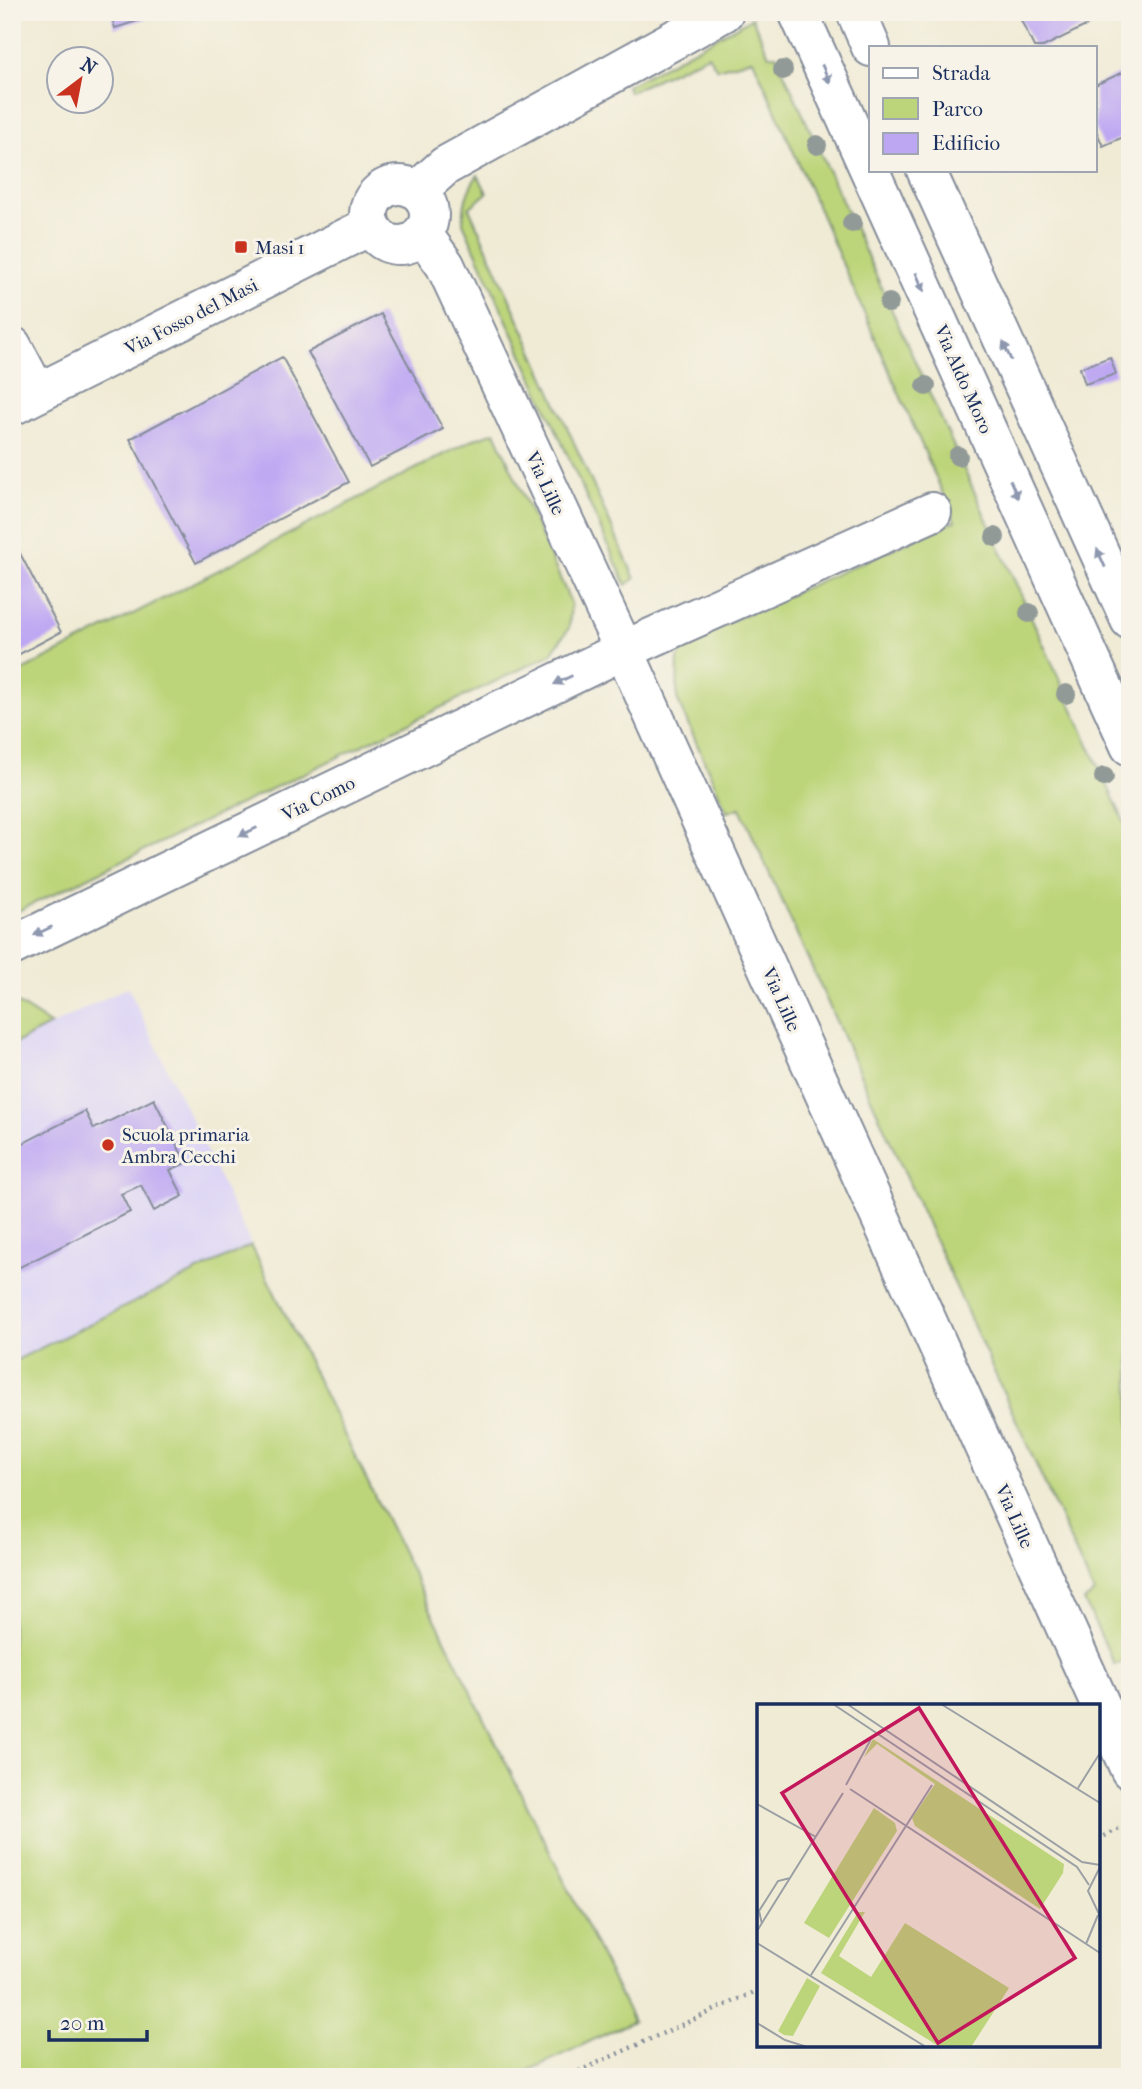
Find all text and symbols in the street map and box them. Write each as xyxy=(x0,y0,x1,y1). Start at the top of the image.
north arrow xyxy=(46,46,116,116)
legend xyxy=(869,46,1096,172)
text: N xyxy=(77,53,101,80)
text: Strada xyxy=(932,61,990,85)
one-way arrow xyxy=(821,64,832,85)
text: Parco xyxy=(932,97,983,121)
text: Edificio xyxy=(932,131,1000,155)
place label: Masi 1 xyxy=(255,237,305,259)
marker: Masi 1 xyxy=(233,239,249,255)
one-way arrow xyxy=(915,271,926,292)
street label: Via Fosso del Masi xyxy=(120,274,262,360)
street label: Via Aldo Moro xyxy=(929,321,997,437)
one-way arrow xyxy=(1001,341,1013,361)
street label: Via Lille xyxy=(520,447,569,519)
one-way arrow xyxy=(1008,479,1020,499)
one-way arrow xyxy=(1096,548,1107,568)
one-way arrow xyxy=(553,674,573,686)
street label: Via Como xyxy=(277,772,359,826)
one-way arrow xyxy=(238,827,258,838)
one-way arrow xyxy=(33,925,53,937)
street label: Via Lille xyxy=(757,963,805,1035)
place label: Scuola primaria Ambra Cecchi xyxy=(121,1124,250,1168)
marker: Scuola primaria Ambra Cecchi xyxy=(100,1137,116,1153)
street label: Via Lille xyxy=(990,1480,1038,1552)
inset map xyxy=(757,1704,1100,2047)
scale bar xyxy=(49,1998,147,2042)
text: 20 m xyxy=(60,2011,105,2035)

